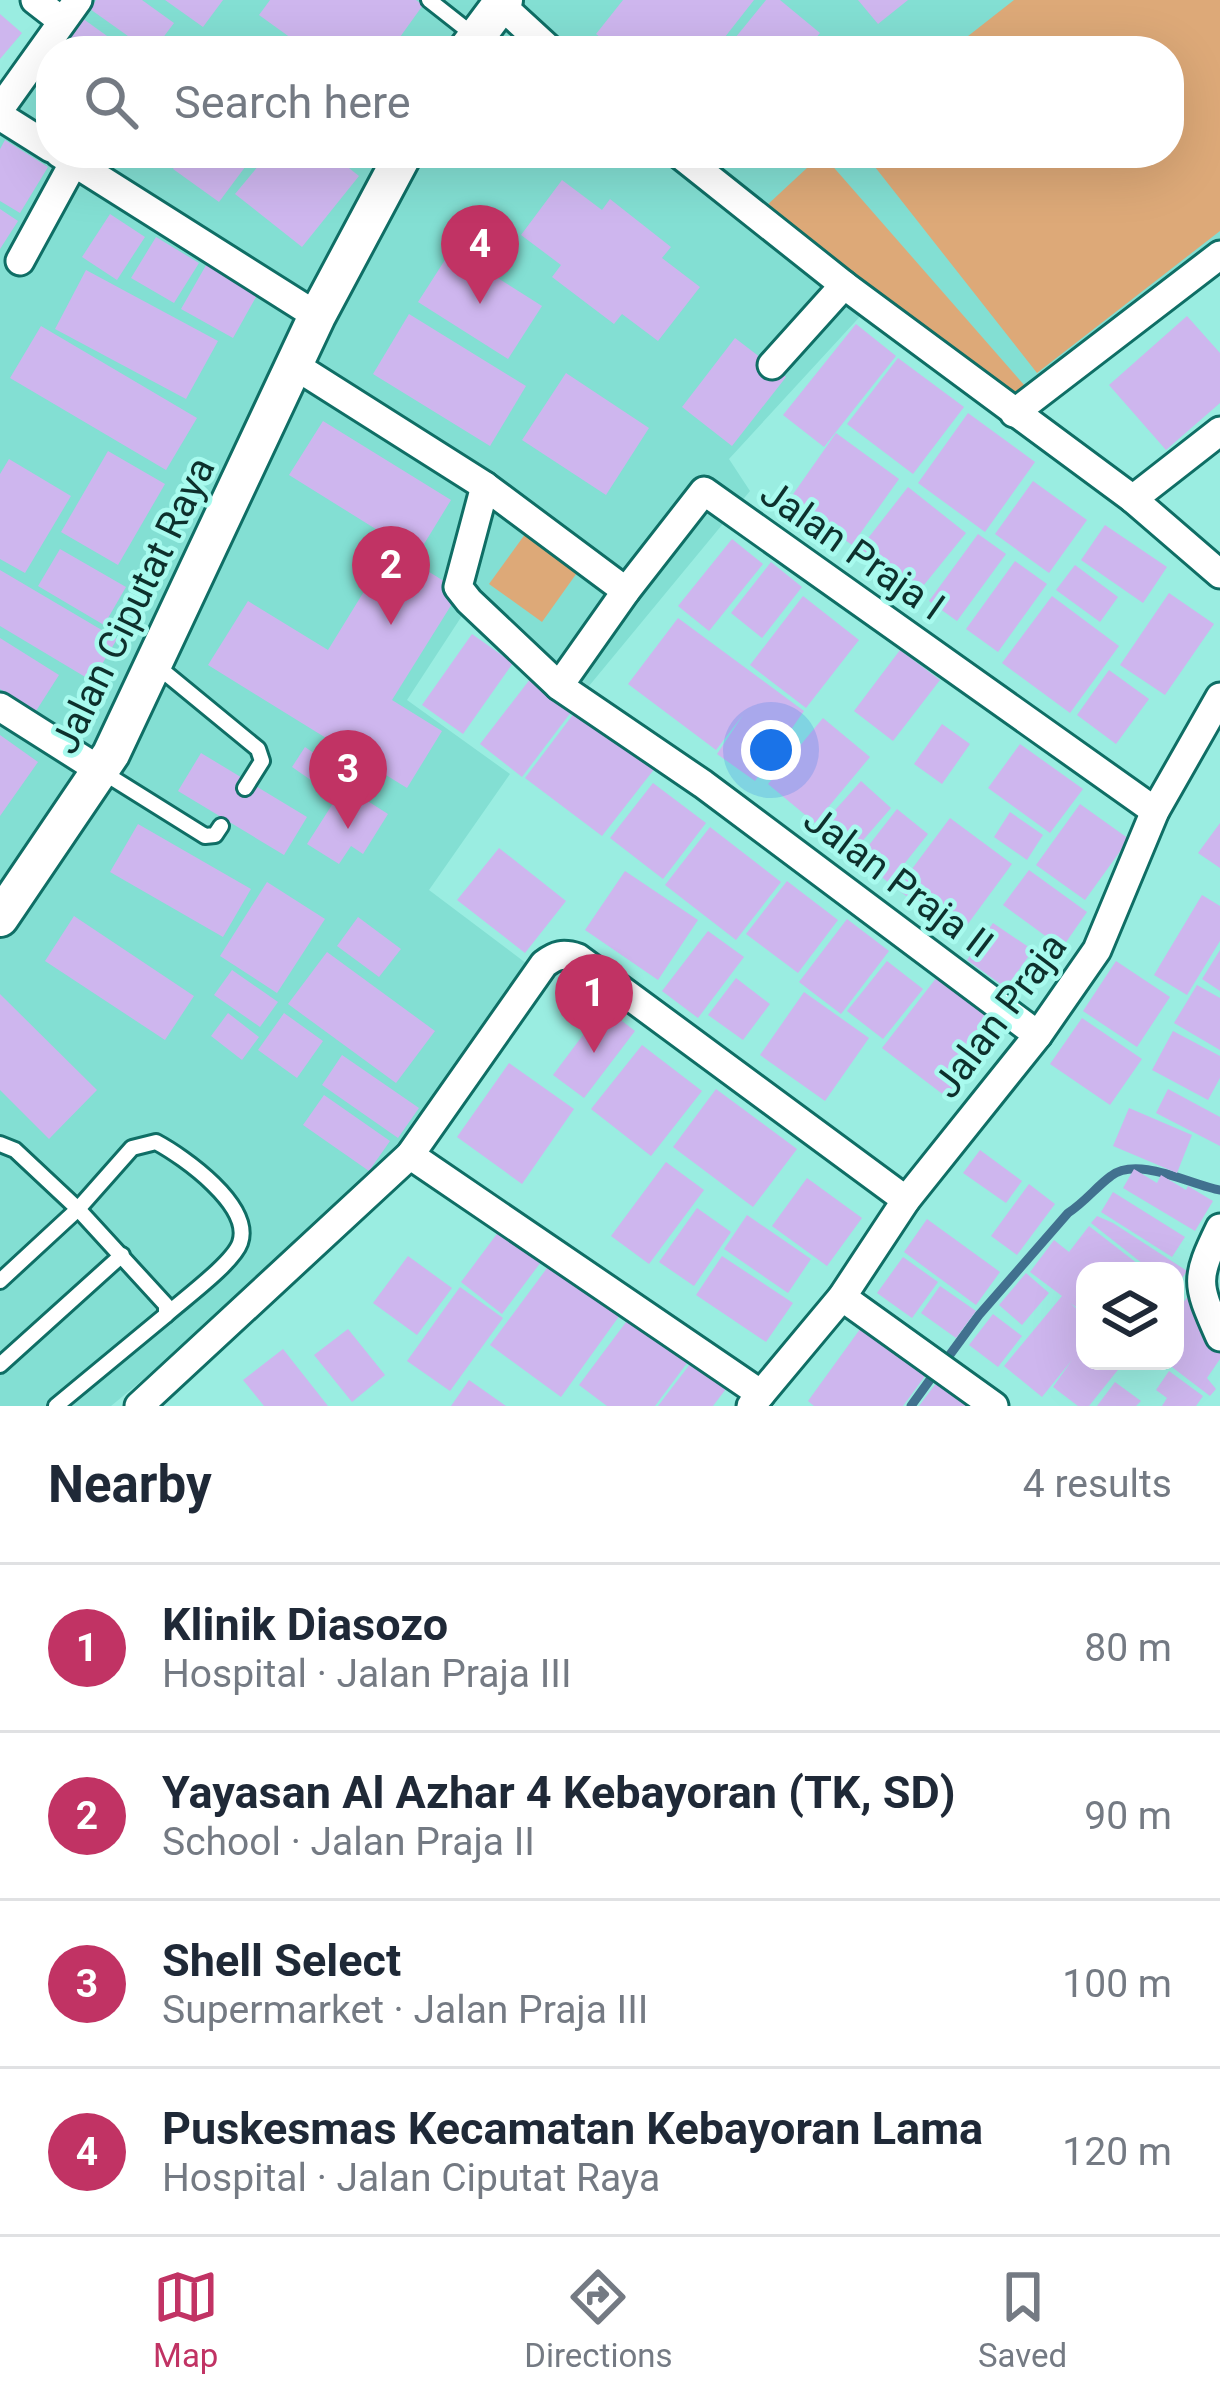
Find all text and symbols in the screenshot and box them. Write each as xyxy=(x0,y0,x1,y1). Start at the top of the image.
search box xyxy=(36,36,1184,168)
icon: search xyxy=(78,69,144,135)
text: Search here xyxy=(174,76,411,129)
pin: 4 xyxy=(441,205,519,304)
street label: Jalan Ciputat Raya xyxy=(41,450,225,761)
street label: Jalan Praja I xyxy=(752,470,953,630)
pin: 2 xyxy=(352,526,430,625)
your location xyxy=(741,720,801,780)
pin: 3 xyxy=(309,730,387,829)
street label: Jalan Praja II xyxy=(795,796,1002,968)
street label: Jalan Praja xyxy=(923,925,1076,1107)
pin: 1 xyxy=(555,954,633,1053)
map controls xyxy=(1076,1262,1184,1370)
button: layers xyxy=(1076,1262,1184,1370)
text: Nearby xyxy=(48,1455,212,1514)
text: 4 results xyxy=(1023,1461,1172,1507)
text: Klinik Diasozo xyxy=(162,1598,448,1651)
text: 1 xyxy=(76,1625,98,1671)
text: 80 m xyxy=(1084,1625,1172,1671)
text: Hospital · Jalan Praja III xyxy=(162,1651,572,1697)
text: Yayasan Al Azhar 4 Kebayoran (TK, SD) xyxy=(162,1766,955,1819)
text: 2 xyxy=(76,1793,98,1839)
text: 90 m xyxy=(1084,1793,1172,1839)
text: School · Jalan Praja II xyxy=(162,1819,535,1865)
text: Shell Select xyxy=(162,1934,401,1987)
text: 3 xyxy=(76,1961,98,2007)
text: 100 m xyxy=(1062,1961,1172,2007)
text: Supermarket · Jalan Praja III xyxy=(162,1987,648,2033)
text: Puskesmas Kecamatan Kebayoran Lama xyxy=(162,2102,983,2155)
text: 4 xyxy=(76,2129,98,2175)
text: 120 m xyxy=(1062,2129,1172,2175)
text: Hospital · Jalan Ciputat Raya xyxy=(162,2155,660,2201)
tab: Map xyxy=(153,2264,219,2375)
tab: Directions xyxy=(524,2264,673,2375)
tab: Saved xyxy=(978,2264,1067,2375)

